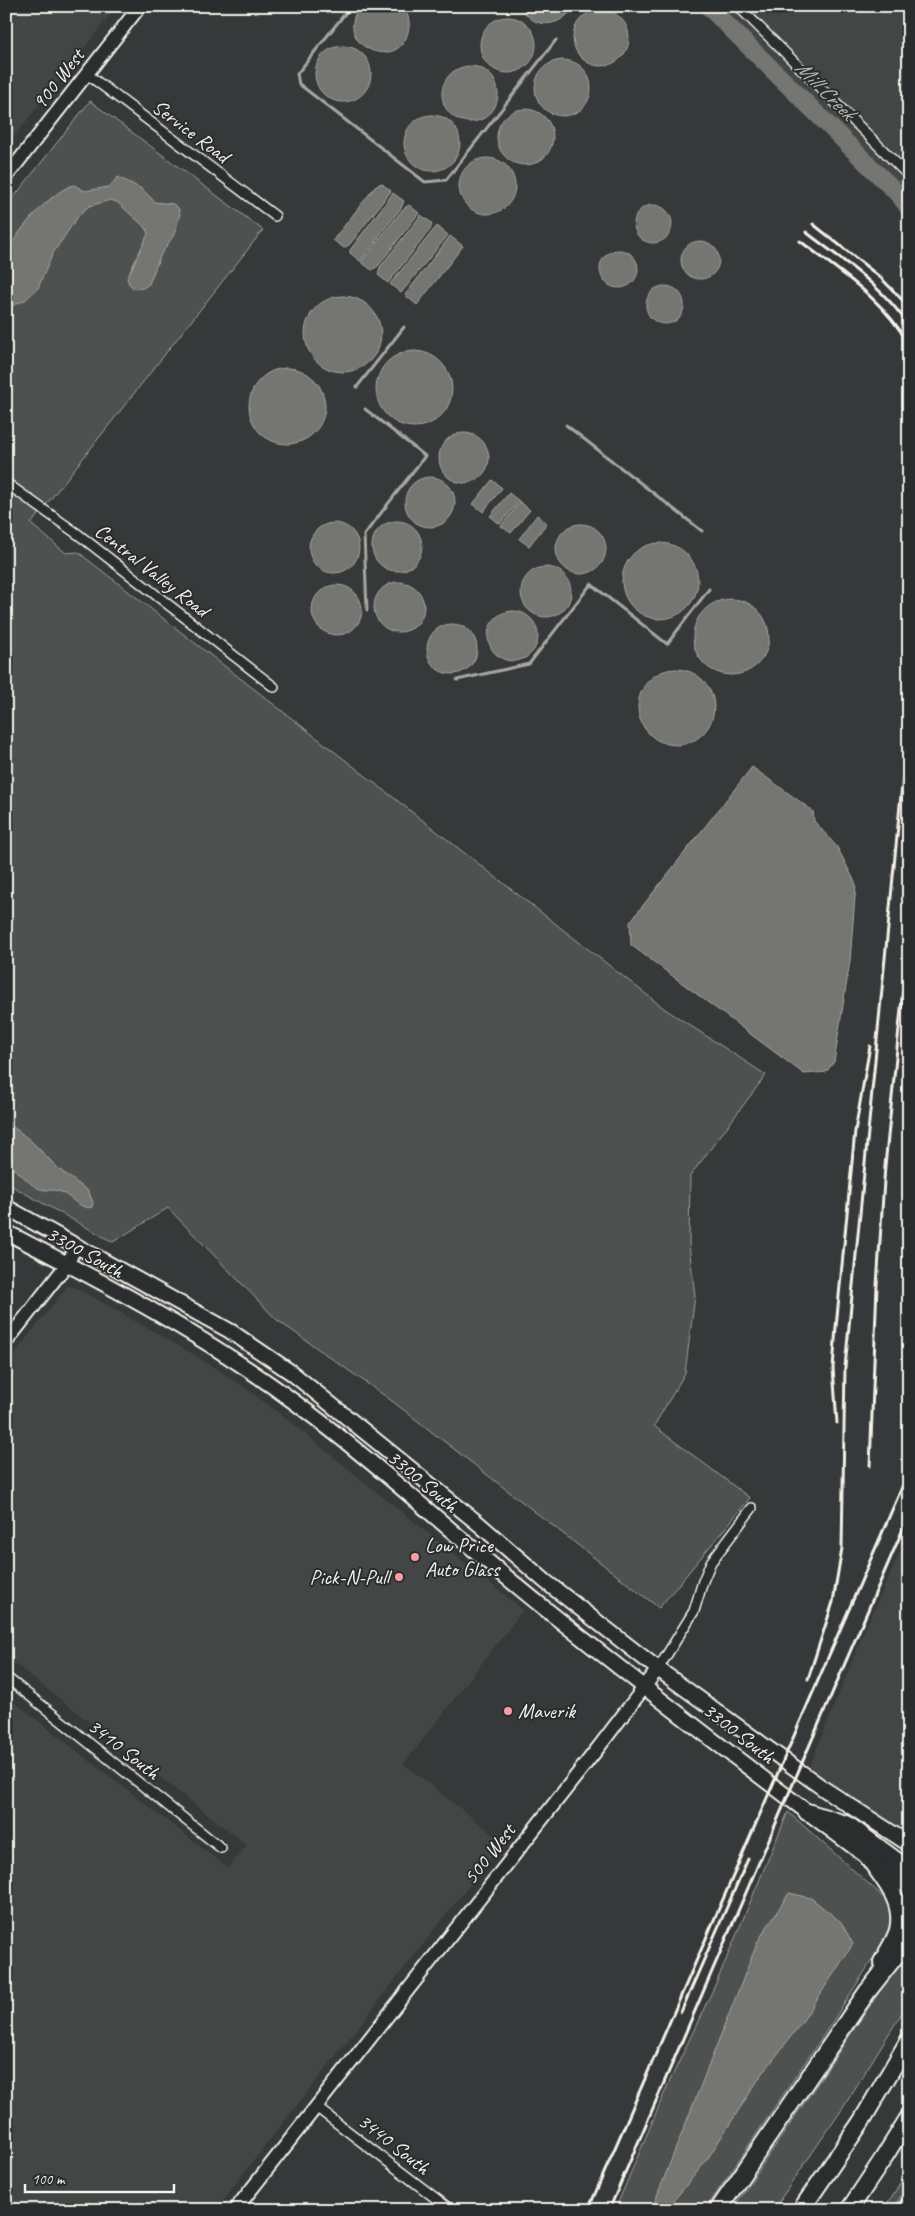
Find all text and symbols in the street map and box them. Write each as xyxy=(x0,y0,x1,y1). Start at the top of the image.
street label: 900 West xyxy=(26,42,91,114)
water label: Mill Creek xyxy=(789,54,864,129)
street label: Service Road xyxy=(147,94,238,171)
street label: Central Valley Road xyxy=(90,517,217,625)
street label: 3300 South xyxy=(42,1220,130,1285)
street label: 3300 South xyxy=(382,1444,465,1519)
place label: Low Price Auto Glass xyxy=(425,1532,501,1582)
marker: Low Price Auto Glass xyxy=(409,1551,421,1563)
place label: Pick-N-Pull xyxy=(310,1564,392,1590)
marker: Pick-N-Pull xyxy=(393,1571,405,1583)
street label: 3300 South xyxy=(698,1697,781,1770)
place label: Maverik xyxy=(518,1698,576,1724)
marker: Maverik xyxy=(502,1705,514,1717)
street label: 3410 South xyxy=(83,1713,166,1786)
street label: 500 West xyxy=(457,1817,522,1889)
street label: 3440 South xyxy=(353,2108,436,2181)
scale bar xyxy=(25,2161,174,2193)
text: 100 m xyxy=(32,2170,66,2189)

